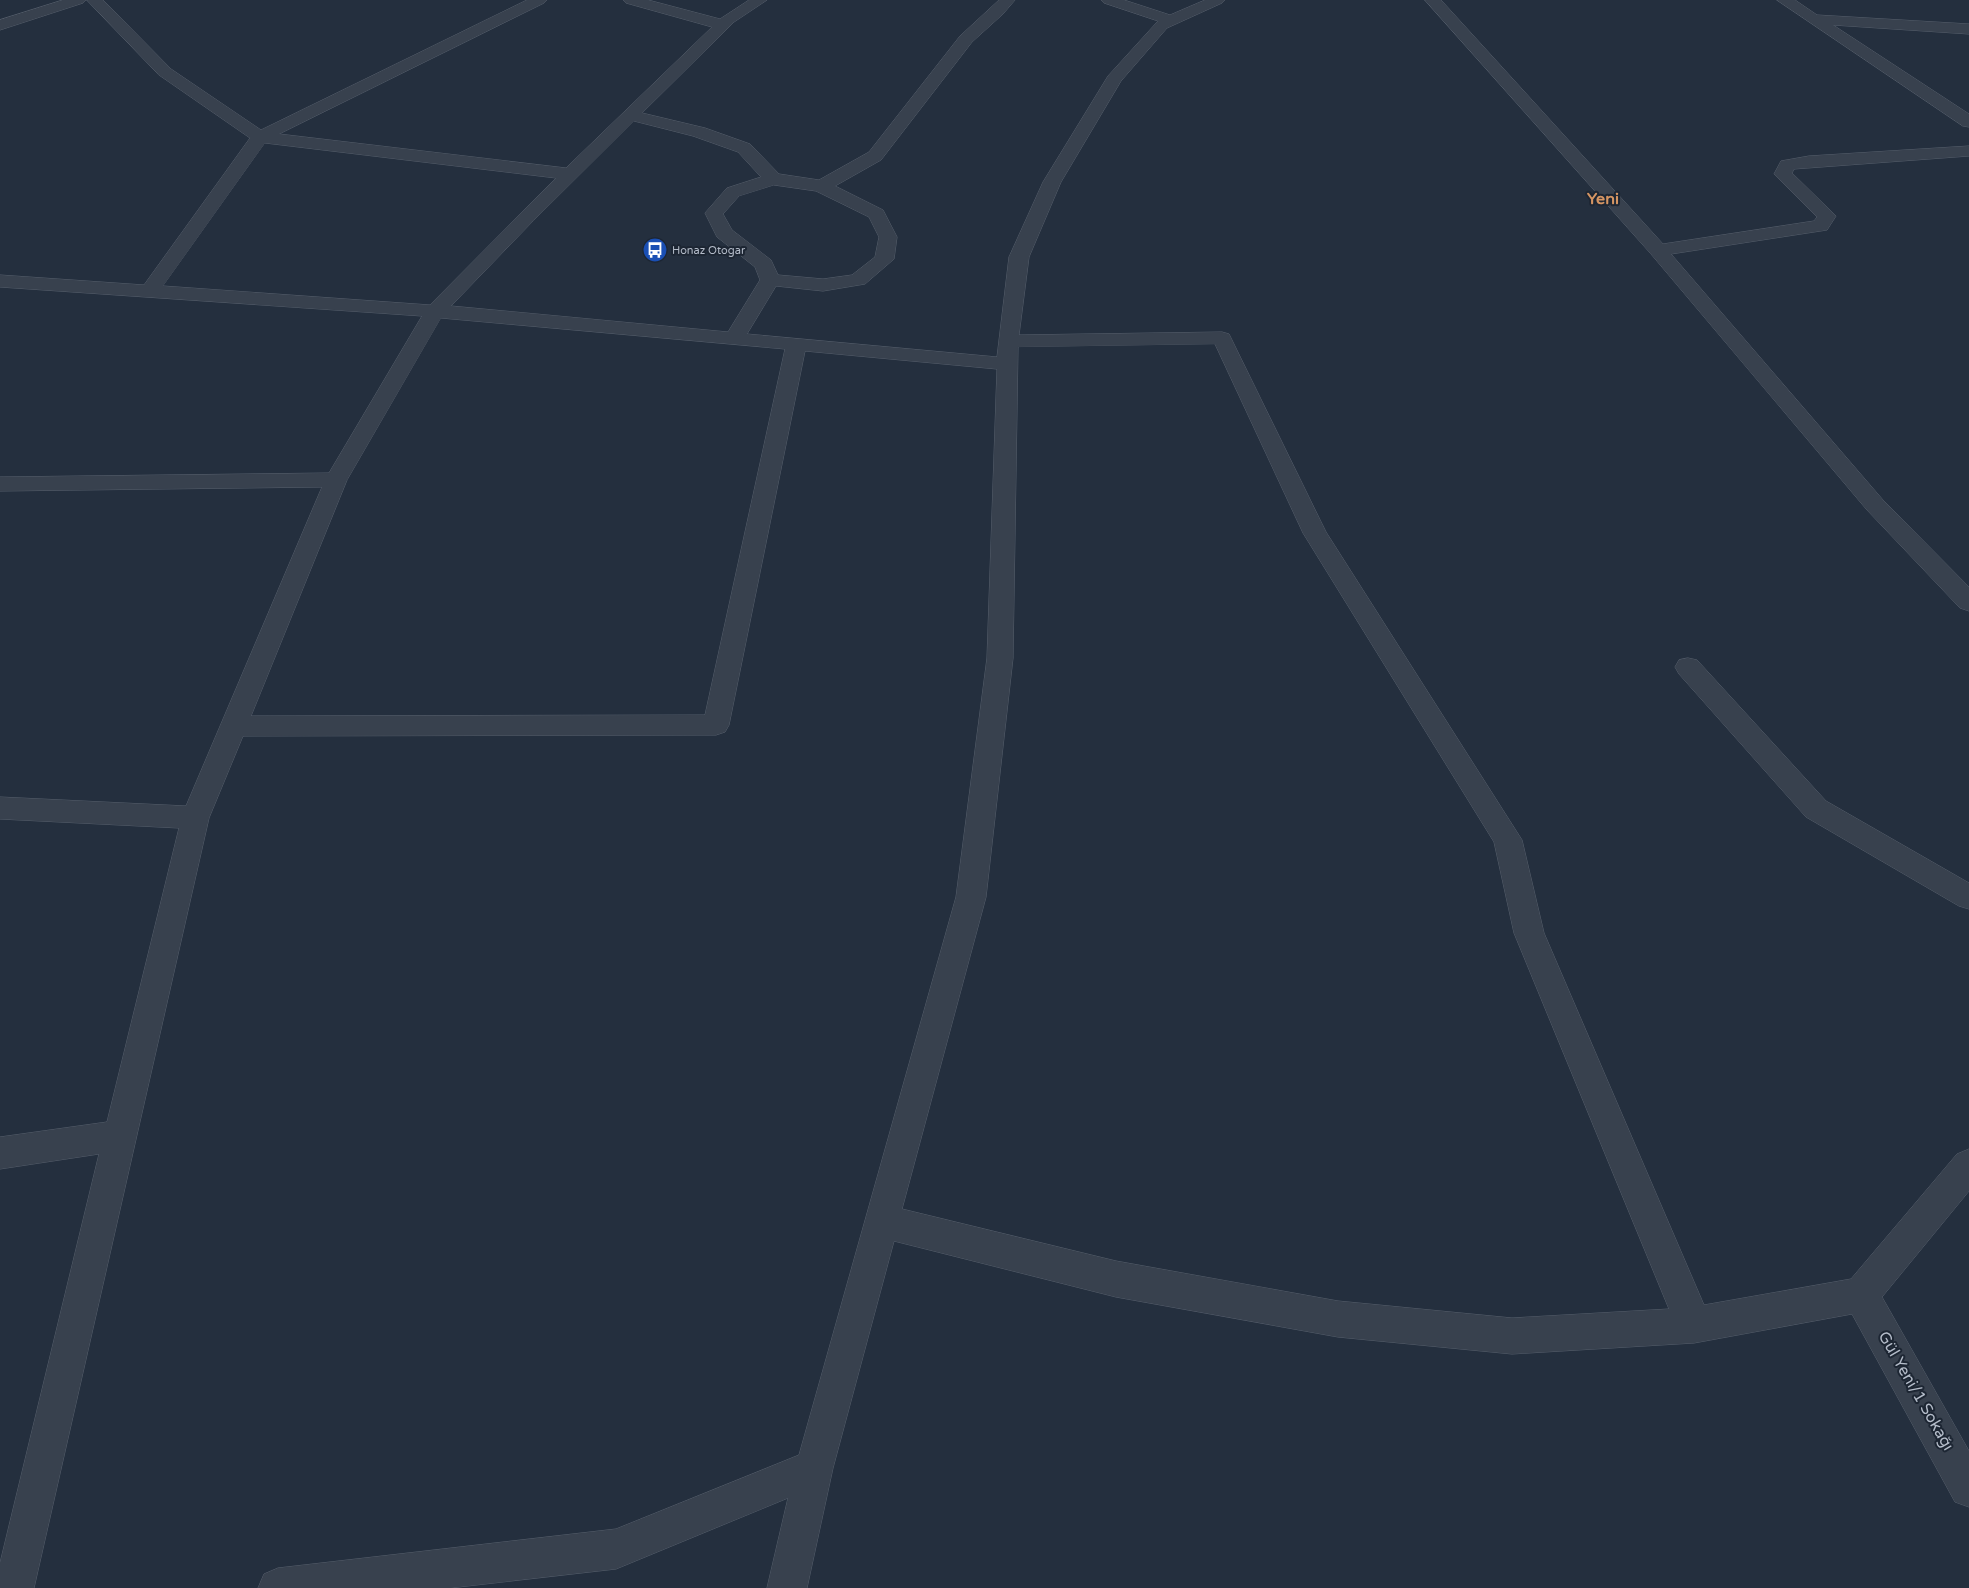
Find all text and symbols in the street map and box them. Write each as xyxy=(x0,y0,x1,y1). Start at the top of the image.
district label: Yeni xyxy=(1587,189,1619,209)
bus stop icon: Honaz Otogar xyxy=(642,237,668,263)
place label: Honaz Otogar xyxy=(672,244,746,257)
street label: Gül Yeni/1 Sokağı xyxy=(1874,1328,1958,1454)

